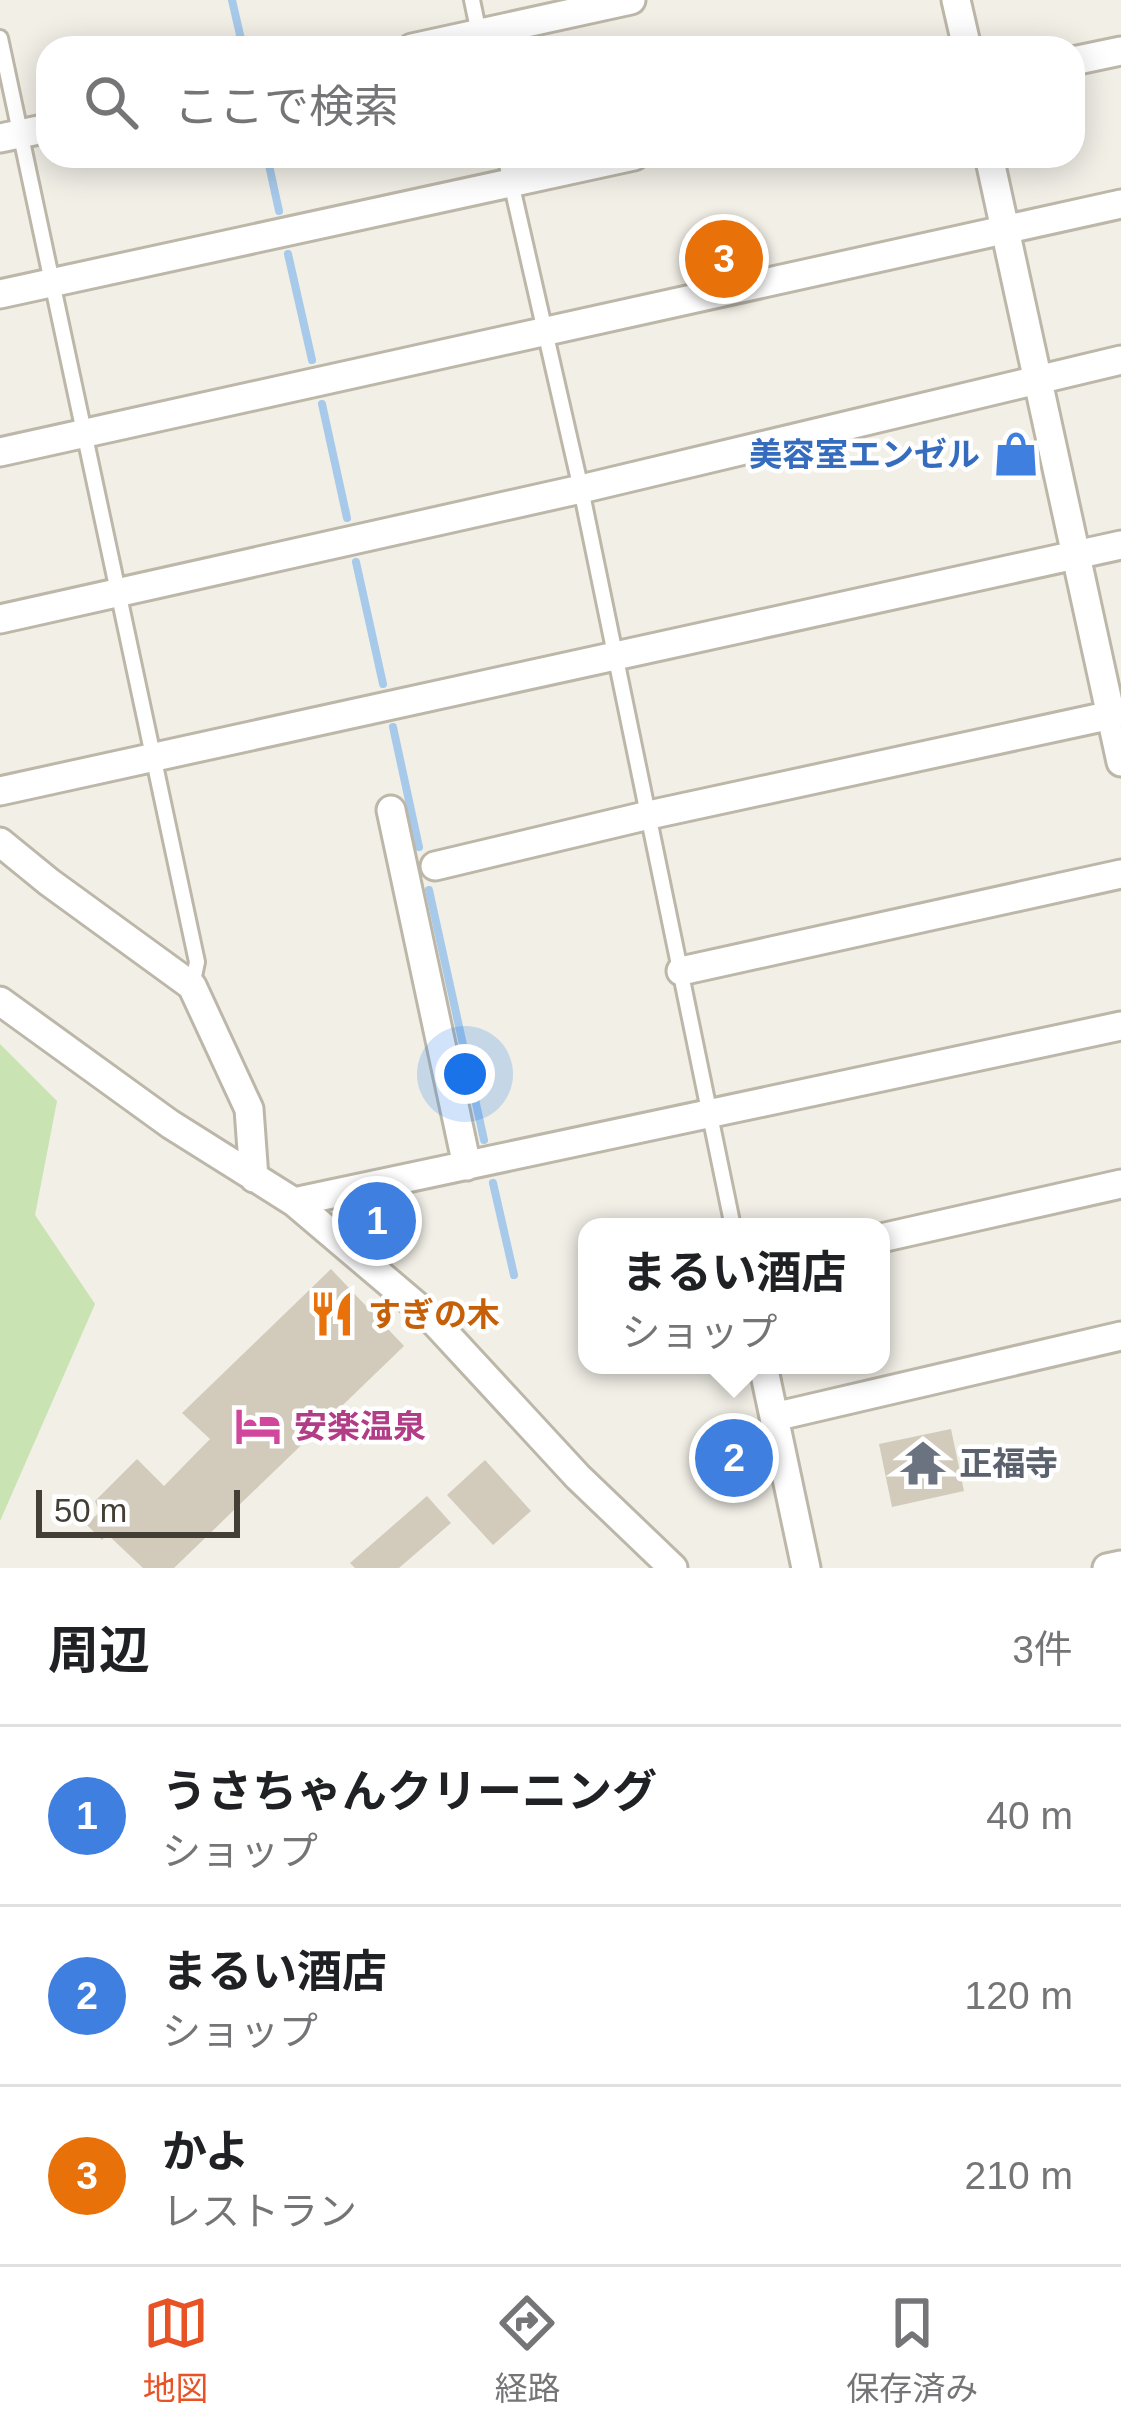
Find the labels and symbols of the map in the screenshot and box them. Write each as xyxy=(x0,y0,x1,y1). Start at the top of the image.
pin: 3 xyxy=(685,214,763,304)
shop icon: 美容室エンゼル xyxy=(991,429,1041,479)
place label: 美容室エンゼル xyxy=(749,436,980,473)
your location xyxy=(435,1044,495,1104)
pin: 1 xyxy=(338,1176,416,1266)
restaurant icon: すぎの木 xyxy=(307,1289,357,1339)
place label: すぎの木 xyxy=(368,1296,500,1333)
hotel icon: 安楽温泉 xyxy=(233,1401,283,1451)
place label: 安楽温泉 xyxy=(294,1408,426,1445)
pin: 2 xyxy=(695,1413,773,1503)
temple icon: 正福寺 xyxy=(898,1438,948,1488)
place label: 正福寺 xyxy=(959,1445,1058,1482)
scale bar xyxy=(36,1484,240,1537)

